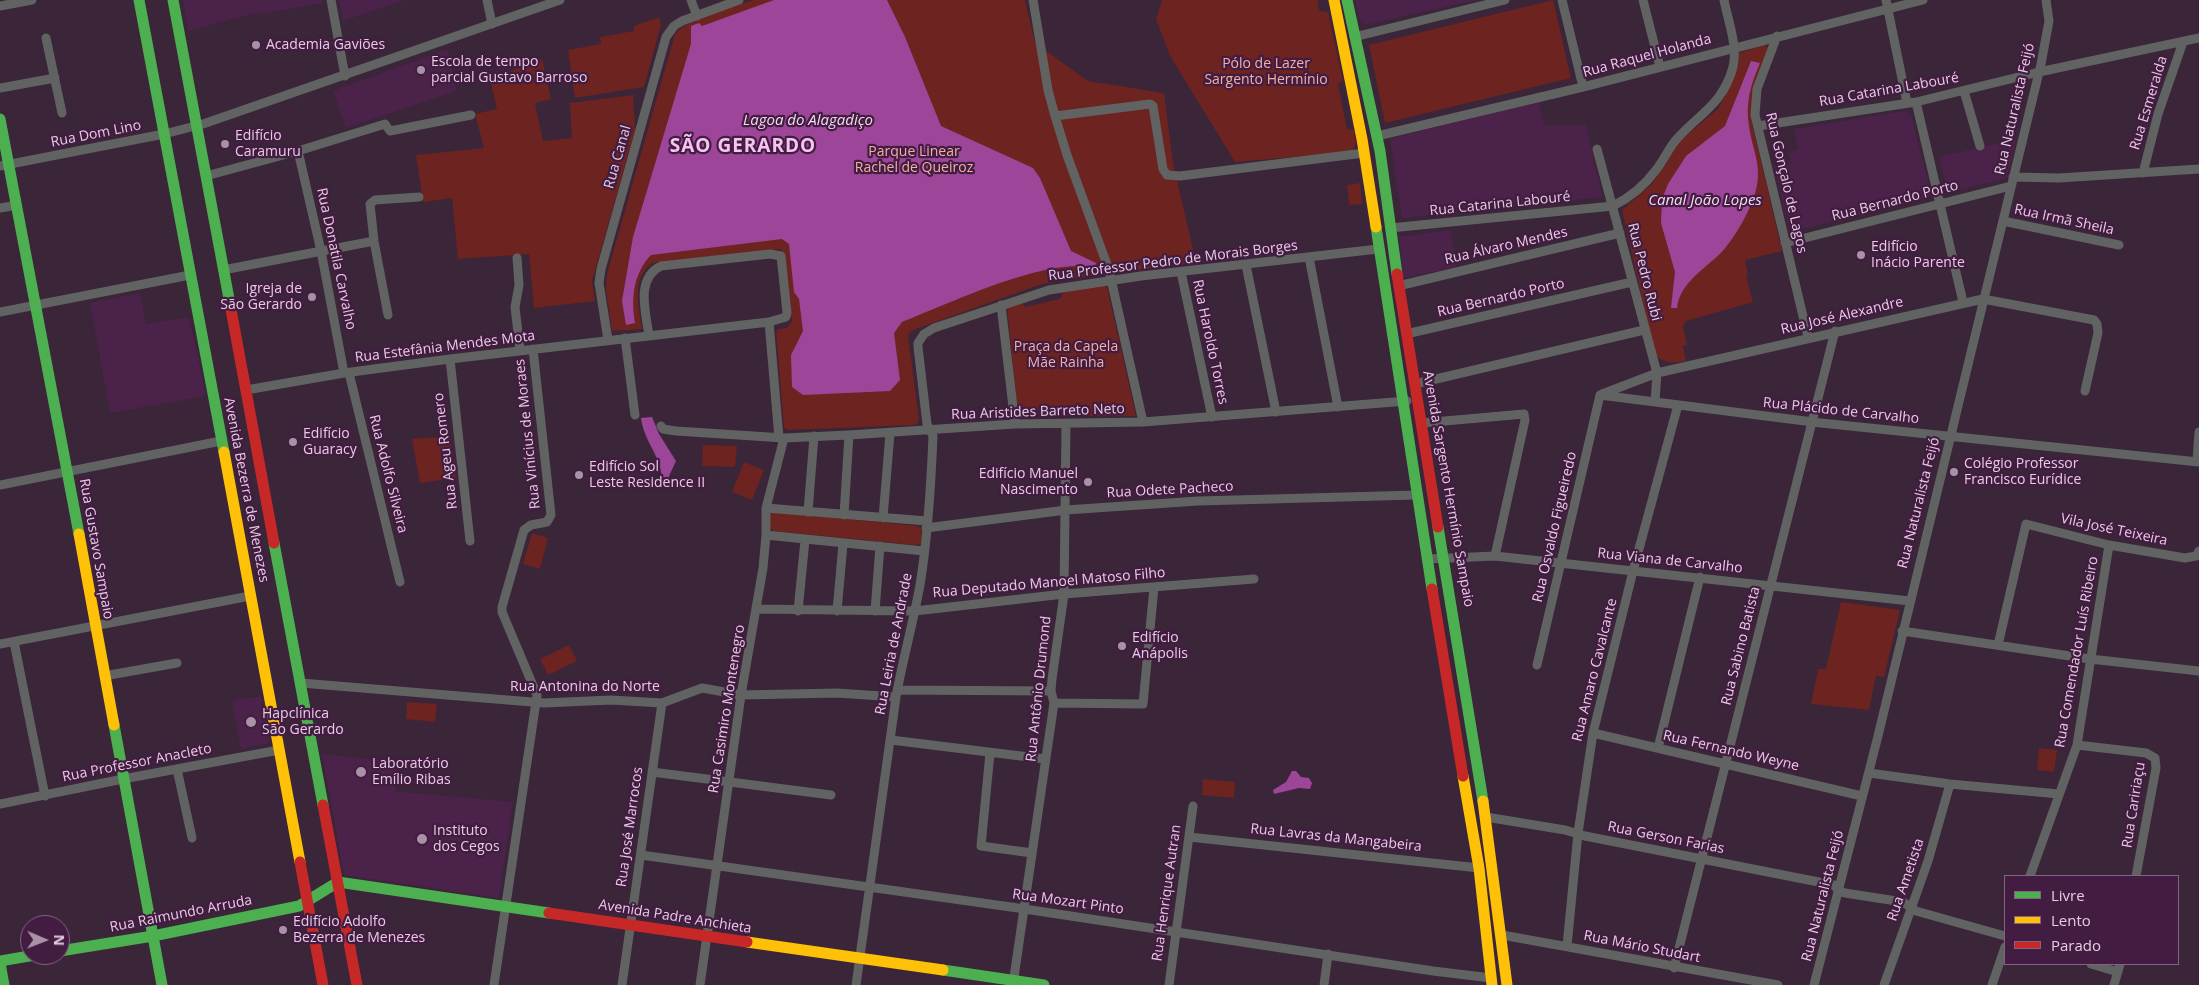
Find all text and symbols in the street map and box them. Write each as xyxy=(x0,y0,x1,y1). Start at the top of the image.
street label: Rua Raquel Holanda xyxy=(1581,31,1713,81)
place label: Academia Gaviões xyxy=(266,37,385,53)
marker: Academia Gaviões xyxy=(250,39,262,51)
street label: Rua Naturalista Feijó xyxy=(1992,41,2038,177)
place label: Escola de tempo parcial Gustavo Barroso xyxy=(431,54,587,86)
street label: Rua Esmeralda xyxy=(2127,54,2171,152)
park label: Pólo de Lazer Sargento Hermínio xyxy=(1204,56,1328,88)
marker: Escola de tempo parcial Gustavo Barroso xyxy=(415,64,427,76)
street label: Rua Catarina Labouré xyxy=(1818,69,1960,111)
street label: Rua Gonçalo de Lagos xyxy=(1762,111,1810,255)
water label: Lagoa do Alagadiço xyxy=(743,112,873,130)
street label: Rua Dom Lino xyxy=(49,117,143,151)
street label: Rua Canal xyxy=(601,123,635,191)
place label: Edifício Caramuru xyxy=(235,128,301,160)
district label: SÃO GERARDO xyxy=(668,136,818,158)
marker: Edifício Caramuru xyxy=(219,138,231,150)
park label: Parque Linear Rachel de Queiroz xyxy=(855,144,973,176)
street label: Rua Bernardo Porto xyxy=(1830,177,1960,225)
street label: Rua Donatila Carvalho xyxy=(313,186,359,332)
street label: Rua Catarina Labouré xyxy=(1429,188,1571,220)
water label: Canal João Lopes xyxy=(1648,192,1762,210)
street label: Rua Irmã Sheila xyxy=(2013,201,2115,239)
street label: Rua Pedro Rubi xyxy=(1624,221,1664,323)
street label: Rua Álvaro Mendes xyxy=(1443,224,1569,268)
street label: Rua Professor Pedro de Morais Borges xyxy=(1047,237,1299,285)
place label: Edifício Inácio Parente xyxy=(1871,239,1965,272)
marker: Edifício Inácio Parente xyxy=(1855,249,1867,261)
street label: Rua Bernardo Porto xyxy=(1436,275,1566,321)
street label: Rua Haroldo Torres xyxy=(1189,278,1231,406)
place label: Igreja de São Gerardo xyxy=(220,281,302,314)
marker: Igreja de São Gerardo xyxy=(306,291,318,303)
street label: Rua José Alexandre xyxy=(1779,294,1905,338)
street label: Rua Estefânia Mendes Mota xyxy=(354,328,536,366)
park label: Praça da Capela Mãe Rainha xyxy=(1014,339,1118,372)
street label: Rua Vinícius de Moraes xyxy=(512,358,544,510)
street label: Avenida Sargento Hermínio Sampaio xyxy=(1419,370,1477,608)
street label: Rua Ageu Romero xyxy=(431,392,461,510)
street label: Rua Plácido de Carvalho xyxy=(1762,394,1920,428)
street label: Avenida Bezerra de Menezes xyxy=(220,396,272,584)
street label: Rua Aristides Barreto Neto xyxy=(951,401,1125,423)
street label: Rua Adolfo Silveira xyxy=(365,413,411,535)
place label: Edifício Guaracy xyxy=(303,426,357,458)
marker: Edifício Guaracy xyxy=(287,436,299,448)
street label: Rua Naturalista Feijó xyxy=(1895,436,1943,570)
street label: Rua Osvaldo Figueiredo xyxy=(1529,450,1581,604)
place label: Colégio Professor Francisco Eurídice xyxy=(1964,456,2081,488)
place label: Edifício Sol Leste Residence II xyxy=(589,459,705,492)
place label: Edifício Manuel Nascimento xyxy=(979,466,1078,498)
marker: Colégio Professor Francisco Eurídice xyxy=(1948,466,1960,478)
marker: Edifício Sol Leste Residence II xyxy=(573,469,585,481)
marker: Edifício Manuel Nascimento xyxy=(1082,476,1094,488)
street label: Rua Gustavo Sampaio xyxy=(75,477,117,621)
street label: Rua Odete Pacheco xyxy=(1106,478,1234,502)
street label: Vila José Teixeira xyxy=(2059,511,2169,549)
street label: Rua Viana de Carvalho xyxy=(1597,545,1743,577)
street label: Rua Comendador Luís Ribeiro xyxy=(2052,555,2102,749)
street label: Rua Deputado Manoel Matoso Filho xyxy=(932,564,1166,602)
street label: Rua Leiria de Andrade xyxy=(872,572,916,716)
street label: Rua Sabino Batista xyxy=(1718,585,1764,707)
street label: Rua Amaro Cavalcante xyxy=(1569,597,1621,743)
street label: Rua Antônio Drumond xyxy=(1023,615,1055,763)
street label: Rua Casimiro Montenegro xyxy=(705,624,749,794)
place label: Edifício Anápolis xyxy=(1132,630,1188,662)
marker: Edifício Anápolis xyxy=(1116,640,1128,652)
street label: Rua Antonina do Norte xyxy=(510,679,660,695)
place label: Hapclínica São Gerardo xyxy=(262,706,344,739)
marker: Hapclínica São Gerardo xyxy=(244,715,258,729)
street label: Rua Fernando Weyne xyxy=(1661,727,1801,775)
street label: Rua Professor Anacleto xyxy=(61,740,213,786)
place label: Laboratório Emílio Ribas xyxy=(372,756,451,789)
street label: Rua Caririaçu xyxy=(2119,761,2149,849)
marker: Laboratório Emílio Ribas xyxy=(354,765,368,779)
street label: Rua José Marrocos xyxy=(613,766,647,888)
street label: Rua Gerson Farias xyxy=(1606,818,1726,858)
street label: Rua Lavras da Mangabeira xyxy=(1249,821,1423,855)
place label: Instituto dos Cegos xyxy=(433,823,500,856)
street label: Rua Henrique Autran xyxy=(1149,824,1185,962)
street label: Rua Naturalista Feijó xyxy=(1799,829,1847,963)
marker: Instituto dos Cegos xyxy=(415,832,429,846)
street label: Rua Ametista xyxy=(1884,836,1928,924)
legend xyxy=(2004,875,2179,965)
text: Livre xyxy=(2051,885,2085,905)
street label: Rua Mozart Pinto xyxy=(1011,886,1125,918)
street label: Rua Raimundo Arruda xyxy=(108,892,254,936)
street label: Avenida Padre Anchieta xyxy=(597,897,753,937)
text: Lento xyxy=(2051,910,2091,930)
place label: Edifício Adolfo Bezerra de Menezes xyxy=(293,914,425,946)
north arrow xyxy=(20,915,70,965)
marker: Edifício Adolfo Bezerra de Menezes xyxy=(277,924,289,936)
street label: Rua Mário Studart xyxy=(1582,927,1702,967)
text: N xyxy=(50,934,69,946)
text: Parado xyxy=(2051,935,2101,955)

